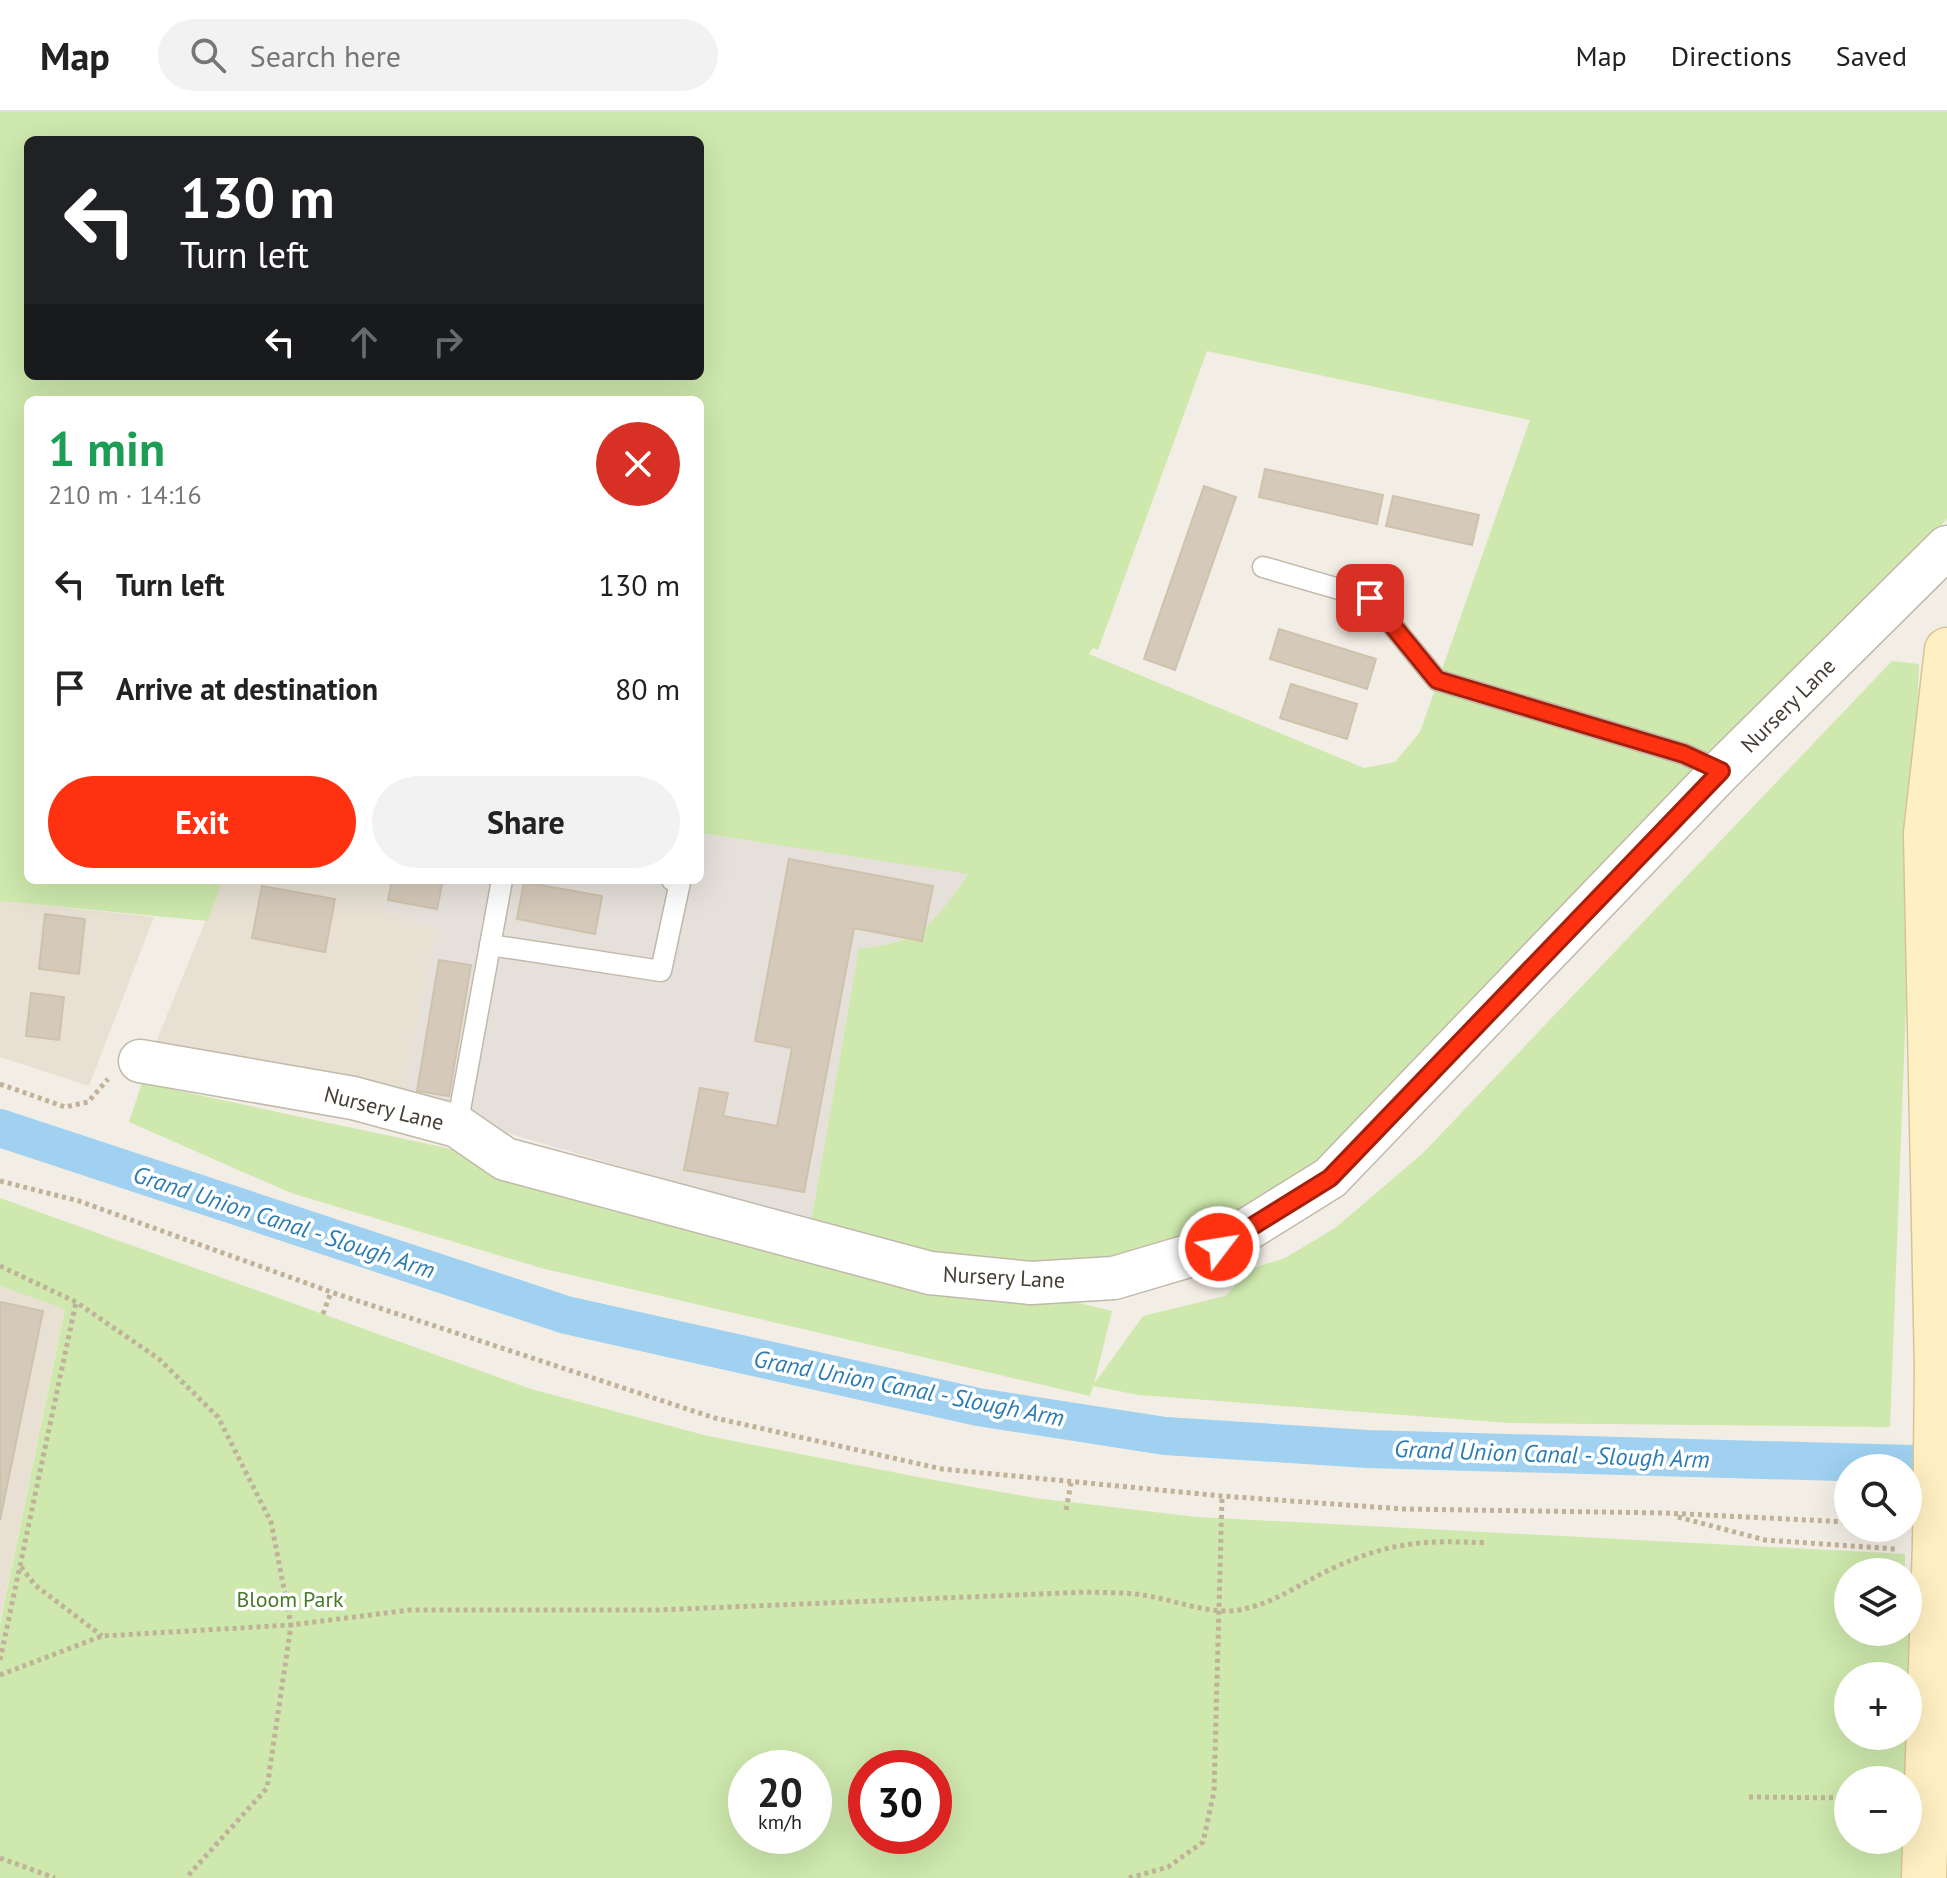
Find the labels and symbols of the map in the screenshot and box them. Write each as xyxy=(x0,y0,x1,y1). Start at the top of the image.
pin xyxy=(1336,564,1404,632)
street label: Nursery Lane xyxy=(1735,652,1841,758)
street label: Nursery Lane xyxy=(321,1080,447,1136)
water label: Grand Union Canal - Slough Arm xyxy=(129,1159,439,1285)
position arrow xyxy=(1177,1205,1261,1289)
street label: Nursery Lane xyxy=(942,1260,1066,1294)
water label: Grand Union Canal - Slough Arm xyxy=(751,1343,1067,1433)
water label: Grand Union Canal - Slough Arm xyxy=(1394,1433,1710,1475)
park label: Bloom Park xyxy=(236,1585,344,1613)
speed limit sign: 30 xyxy=(848,1750,952,1854)

